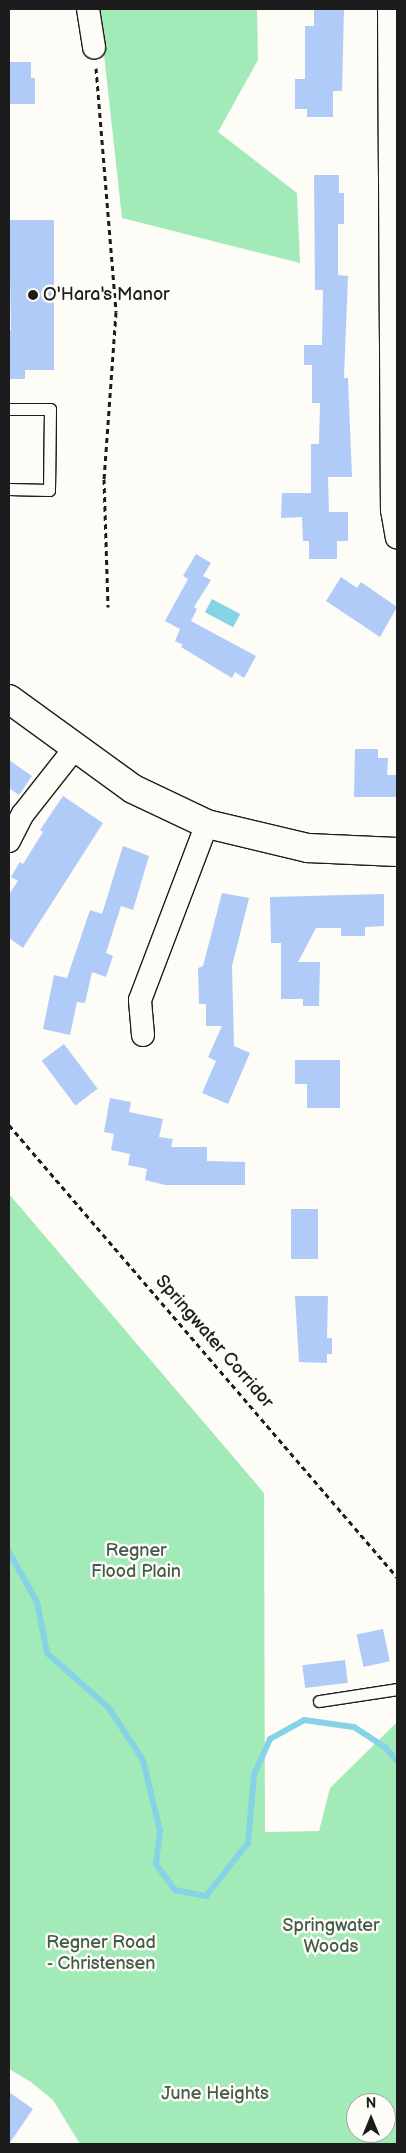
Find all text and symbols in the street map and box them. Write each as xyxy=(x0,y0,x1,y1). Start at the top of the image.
place label: O'Hara's Manor xyxy=(43,284,170,306)
marker: O'Hara's Manor xyxy=(27,289,39,301)
street label: Springwater Corridor xyxy=(150,1271,278,1413)
park label: Regner Flood Plain xyxy=(91,1541,181,1584)
park label: Springwater Woods xyxy=(283,1916,379,1958)
park label: Regner Road - Christensen xyxy=(46,1933,156,1976)
park label: June Heights xyxy=(161,2083,269,2105)
north arrow xyxy=(346,2093,396,2143)
text: N xyxy=(366,2095,376,2112)

